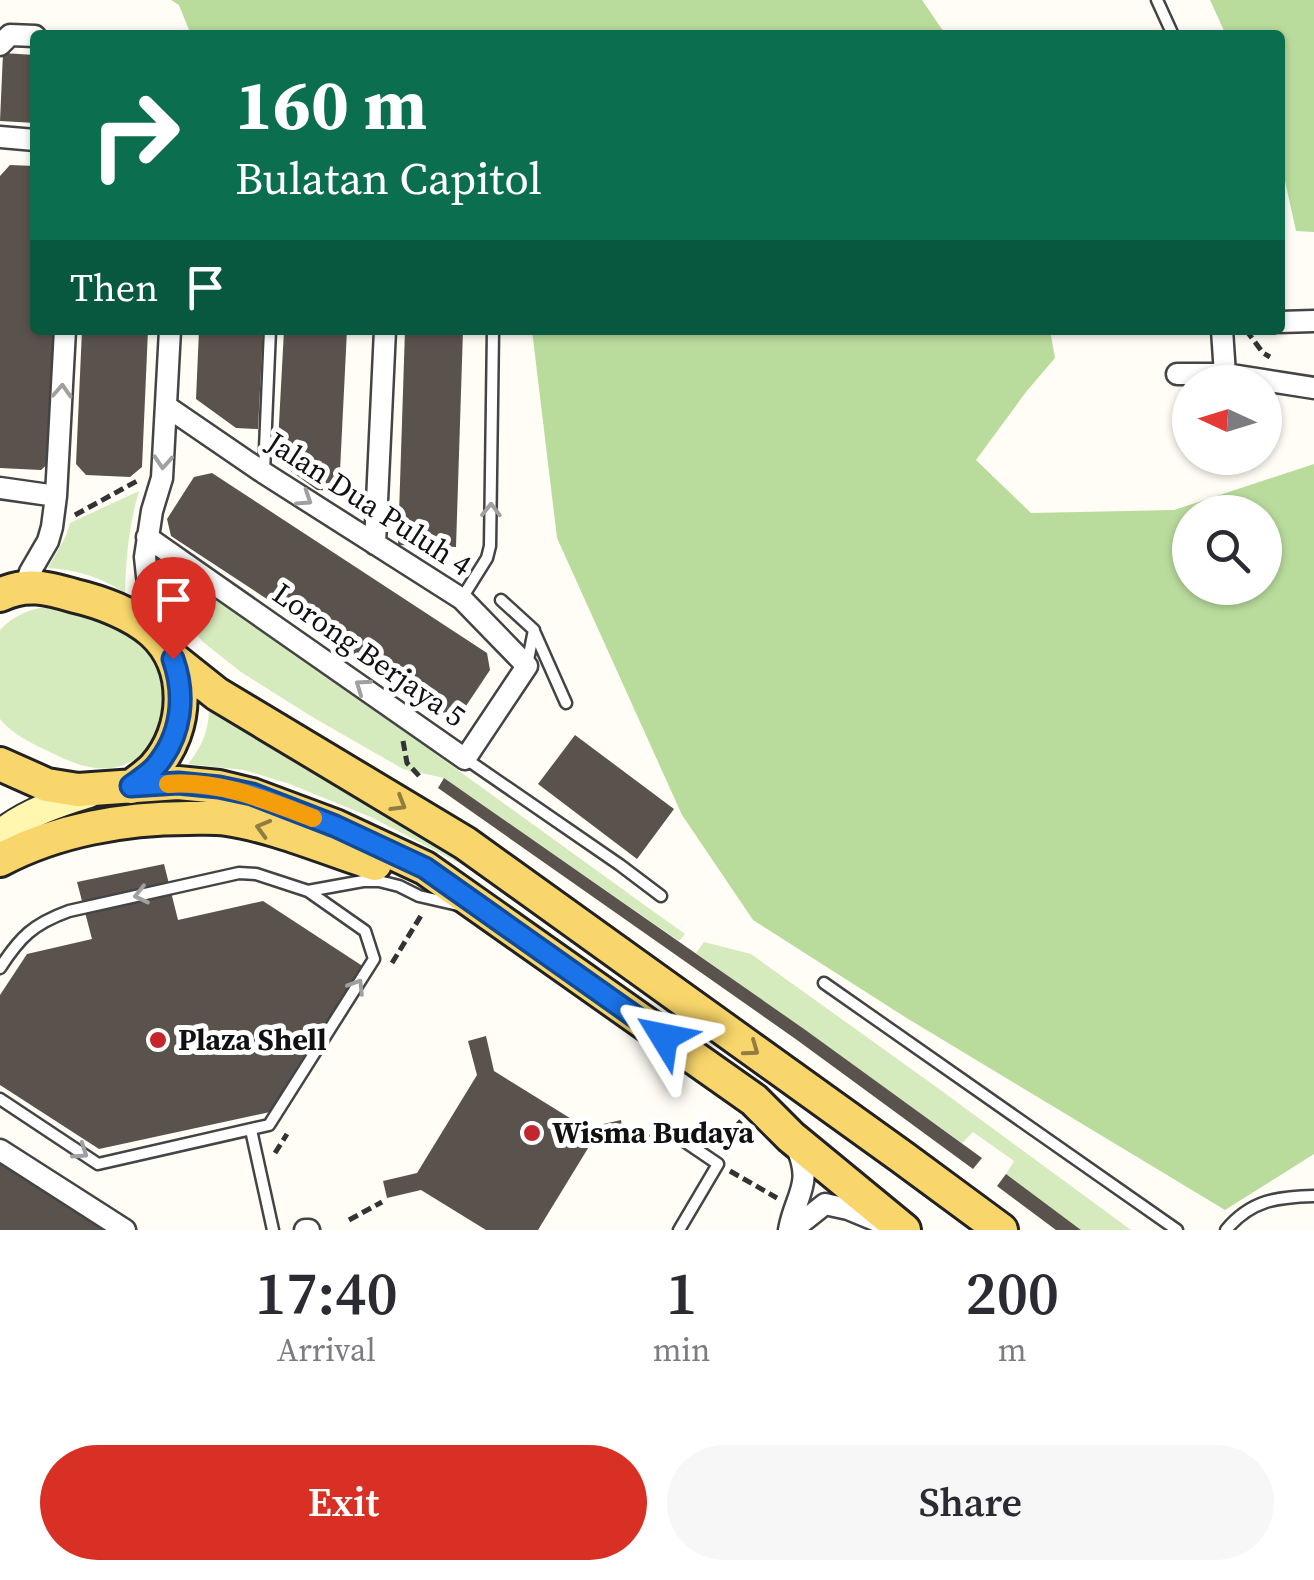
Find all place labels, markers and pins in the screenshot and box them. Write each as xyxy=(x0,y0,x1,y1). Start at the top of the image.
pin xyxy=(131,557,216,660)
place label: Plaza Shell xyxy=(178,1019,327,1060)
marker: Plaza Shell xyxy=(147,1029,169,1051)
place label: Wisma Budaya xyxy=(552,1112,755,1153)
marker: Wisma Budaya xyxy=(521,1122,543,1144)

